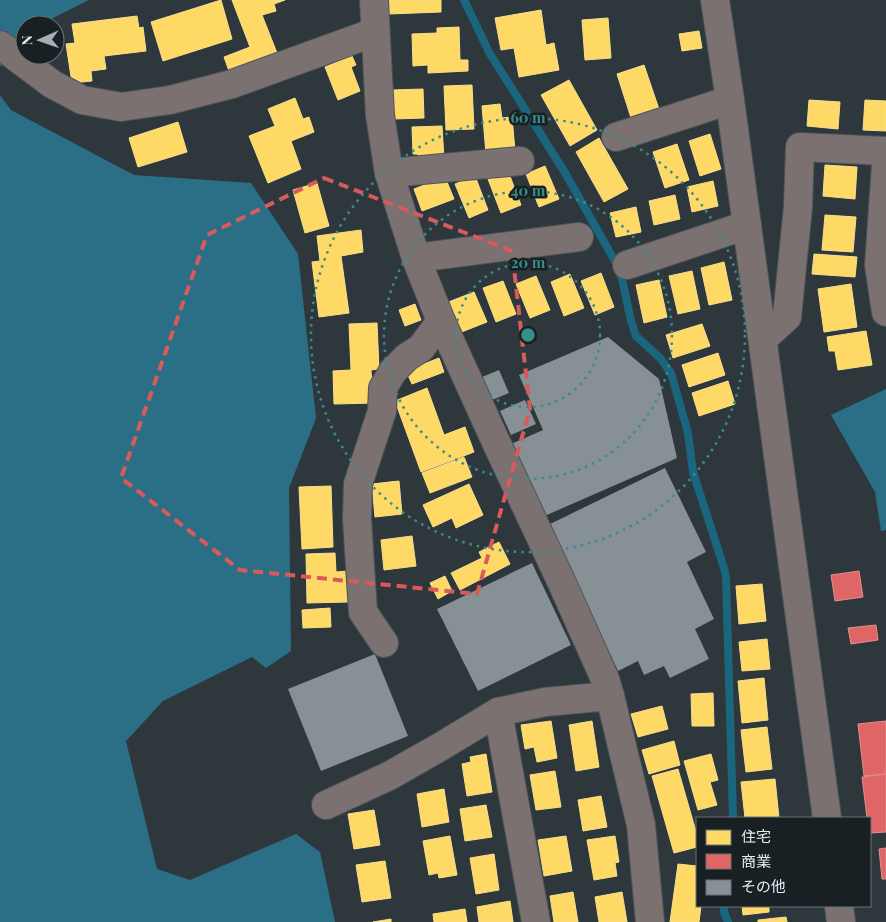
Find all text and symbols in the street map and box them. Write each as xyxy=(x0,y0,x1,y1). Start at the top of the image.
north arrow xyxy=(15,15,65,65)
text: N xyxy=(17,35,36,46)
text: 60 m xyxy=(510,107,546,127)
text: 40 m xyxy=(511,180,546,200)
text: 20 m xyxy=(511,252,546,272)
centre of rings xyxy=(519,326,537,344)
legend xyxy=(696,817,871,907)
text: 住宅 xyxy=(741,826,771,846)
text: 商業 xyxy=(741,851,771,871)
text: その他 xyxy=(741,876,786,896)

